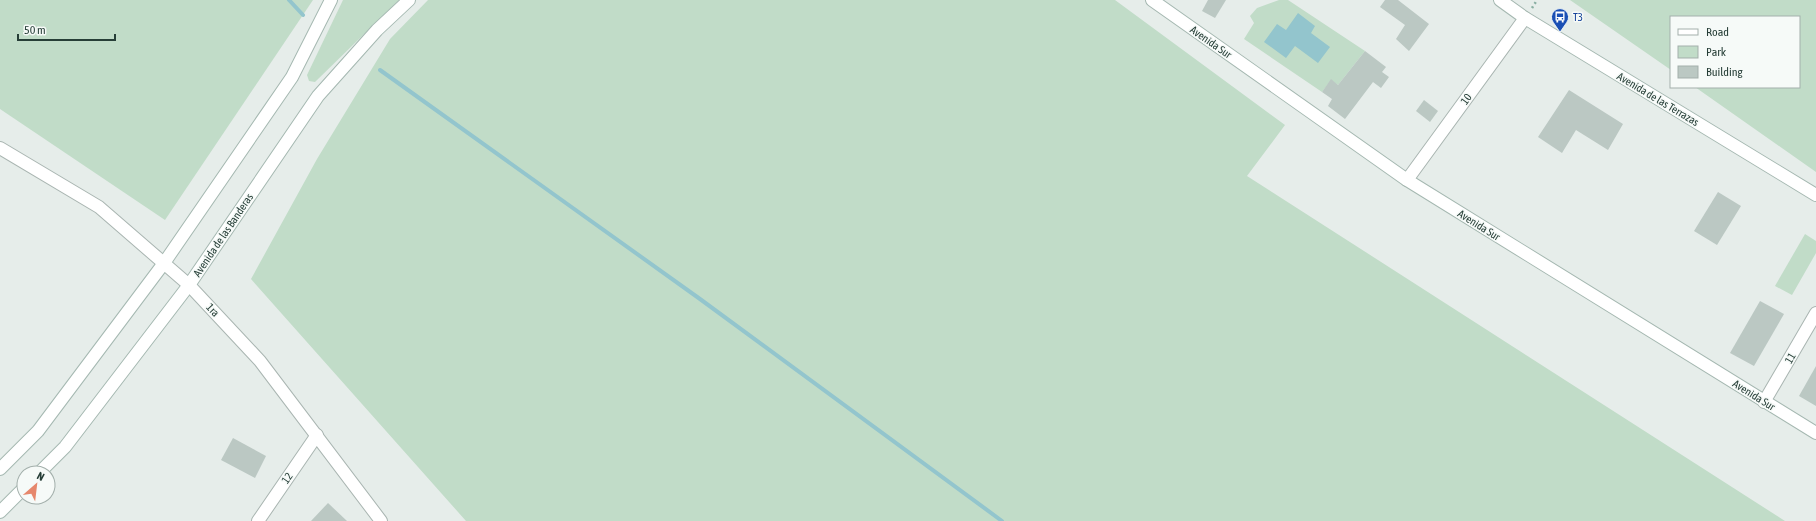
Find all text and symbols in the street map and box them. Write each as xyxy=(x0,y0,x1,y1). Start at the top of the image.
bus stop icon: T3 xyxy=(1550,7,1570,32)
place label: T3 xyxy=(1573,11,1583,23)
scale bar xyxy=(18,16,115,42)
legend xyxy=(1670,16,1800,88)
text: 50 m xyxy=(24,23,46,37)
street label: Avenida Sur xyxy=(1188,23,1235,61)
text: Road xyxy=(1706,25,1729,39)
text: Park xyxy=(1706,45,1727,59)
text: Building xyxy=(1706,65,1744,79)
street label: Avenida de las Terrazas xyxy=(1615,70,1701,128)
street label: 10 xyxy=(1458,91,1474,107)
street label: Avenida de las Banderas xyxy=(191,191,255,279)
street label: Avenida Sur xyxy=(1456,207,1503,243)
street label: 1ra xyxy=(204,301,222,319)
street label: 11 xyxy=(1782,351,1798,365)
street label: Avenida Sur xyxy=(1731,377,1778,413)
north arrow xyxy=(16,465,56,505)
text: N xyxy=(35,469,46,483)
street label: 12 xyxy=(279,470,295,486)

